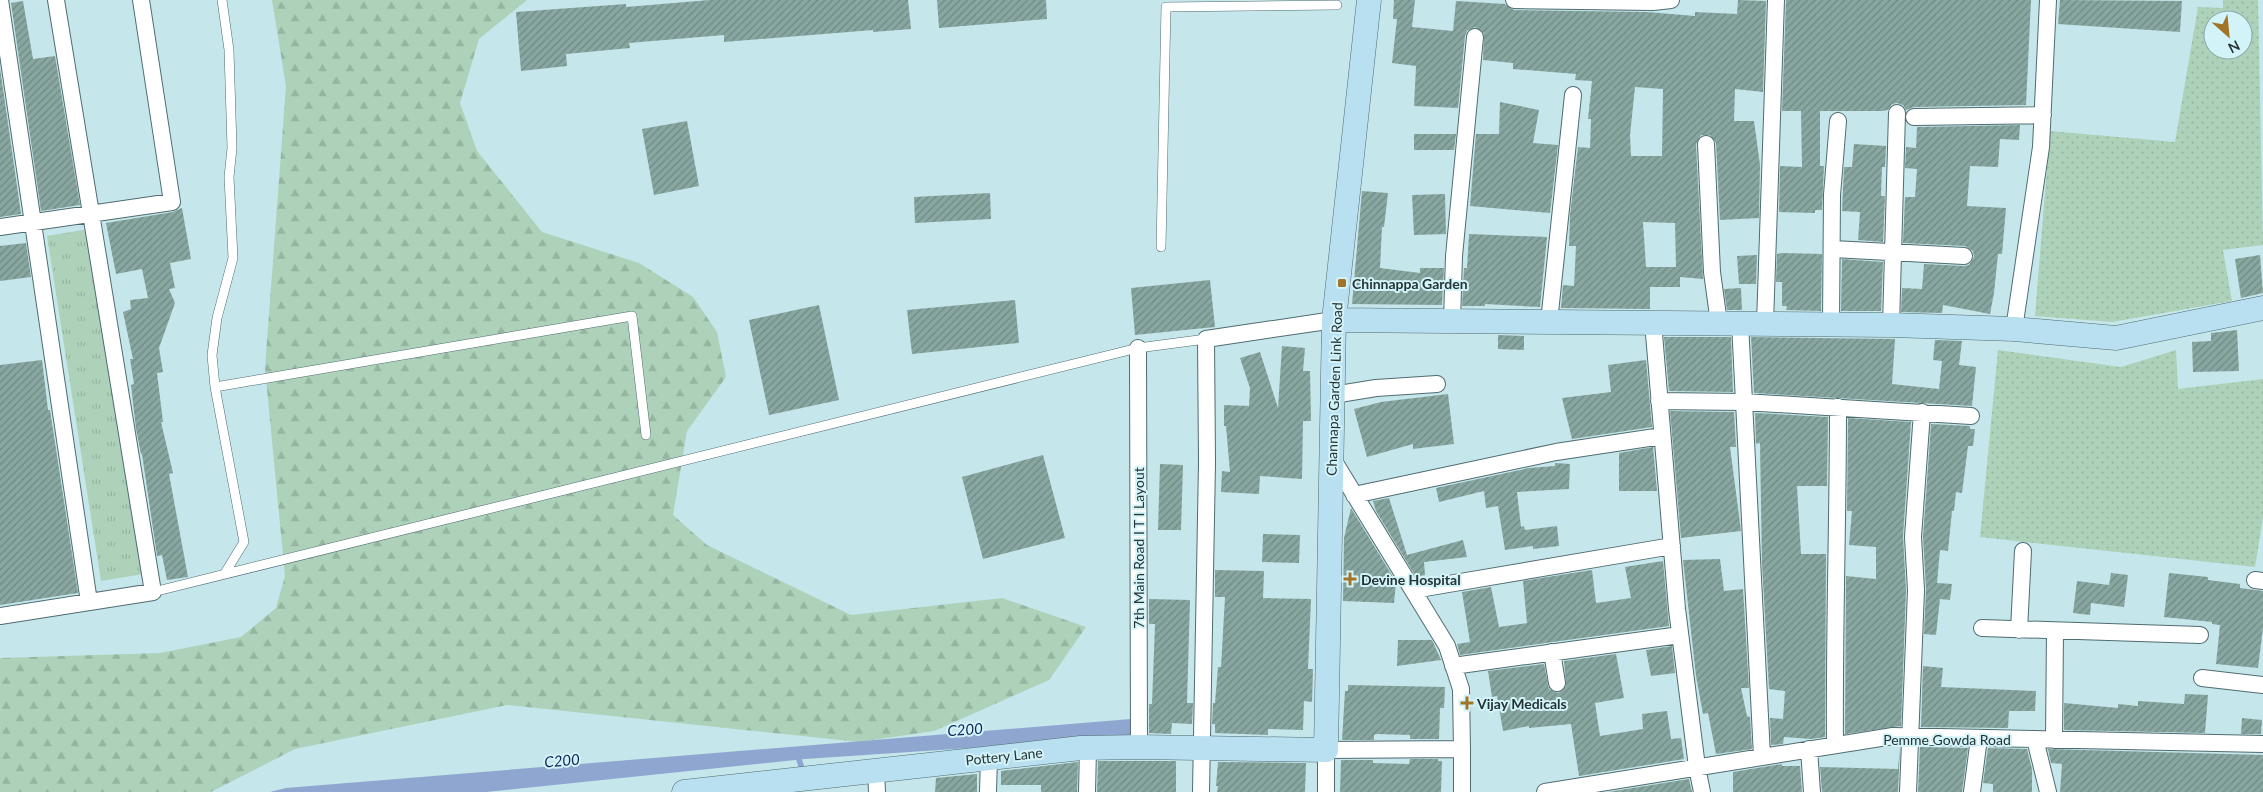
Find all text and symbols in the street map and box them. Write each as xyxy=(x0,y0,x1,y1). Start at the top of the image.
north arrow xyxy=(2203,10,2253,60)
text: N xyxy=(2225,37,2243,57)
place label: Chinnappa Garden xyxy=(1352,275,1468,292)
marker: Chinnappa Garden xyxy=(1336,277,1348,289)
street label: Channapa Garden Link Road xyxy=(1322,302,1346,476)
street label: 7th Main Road I T I Layout xyxy=(1130,467,1147,629)
place label: Devine Hospital xyxy=(1361,571,1461,588)
marker: Devine Hospital xyxy=(1343,572,1357,586)
place label: Vijay Medicals xyxy=(1476,695,1567,712)
marker: Vijay Medicals xyxy=(1461,697,1473,709)
water label: C200 xyxy=(947,719,984,739)
street label: Pemme Gowda Road xyxy=(1883,731,2011,748)
street label: Pottery Lane xyxy=(964,743,1044,769)
water label: C200 xyxy=(544,749,581,771)

